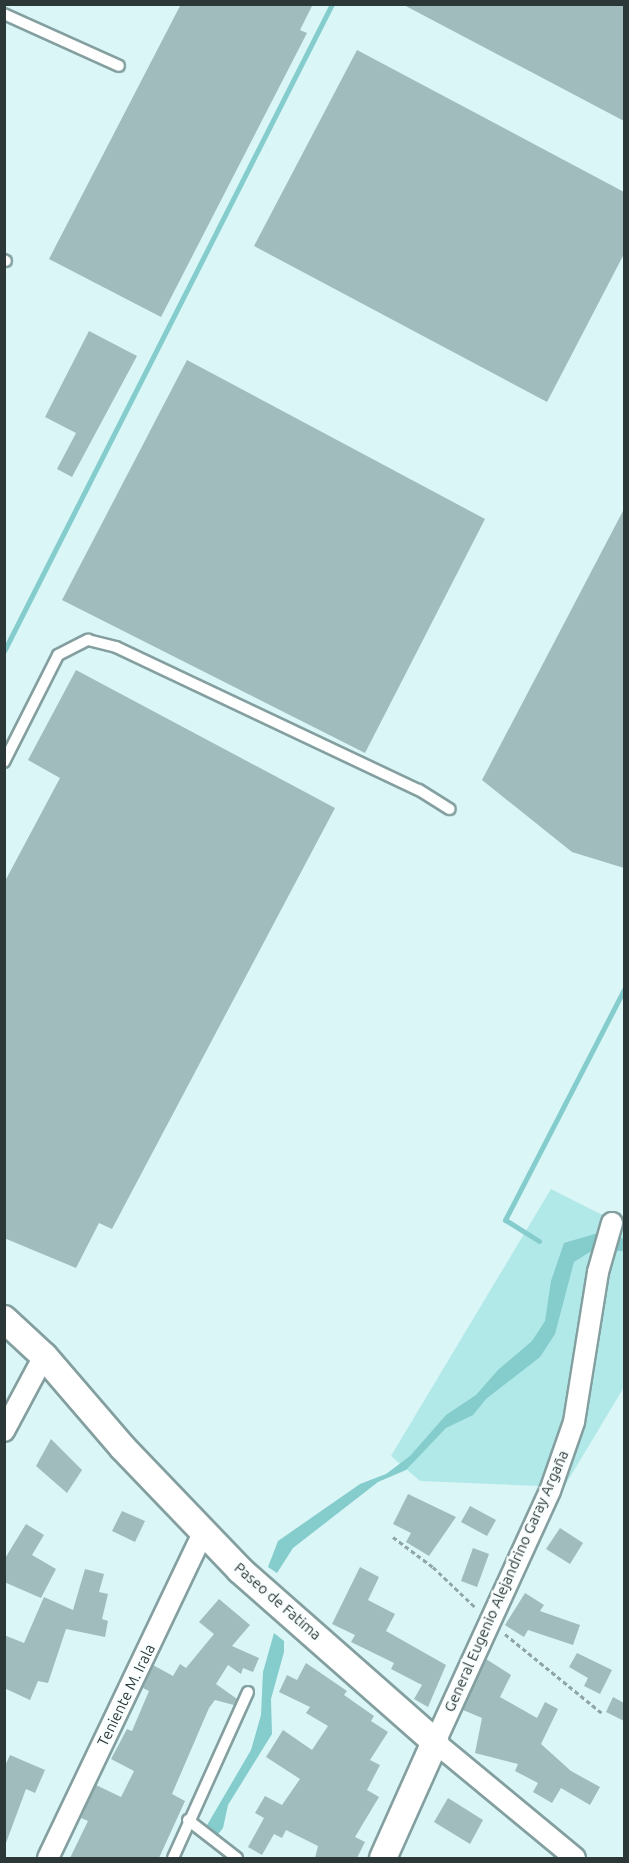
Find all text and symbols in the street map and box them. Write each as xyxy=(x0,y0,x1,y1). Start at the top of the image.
street label: General Eugenio Alejandrino Garay Argaña xyxy=(440,1447,572,1715)
street label: Paseo de Fatima xyxy=(231,1558,325,1644)
street label: Teniente M. Irala xyxy=(93,1641,159,1749)

